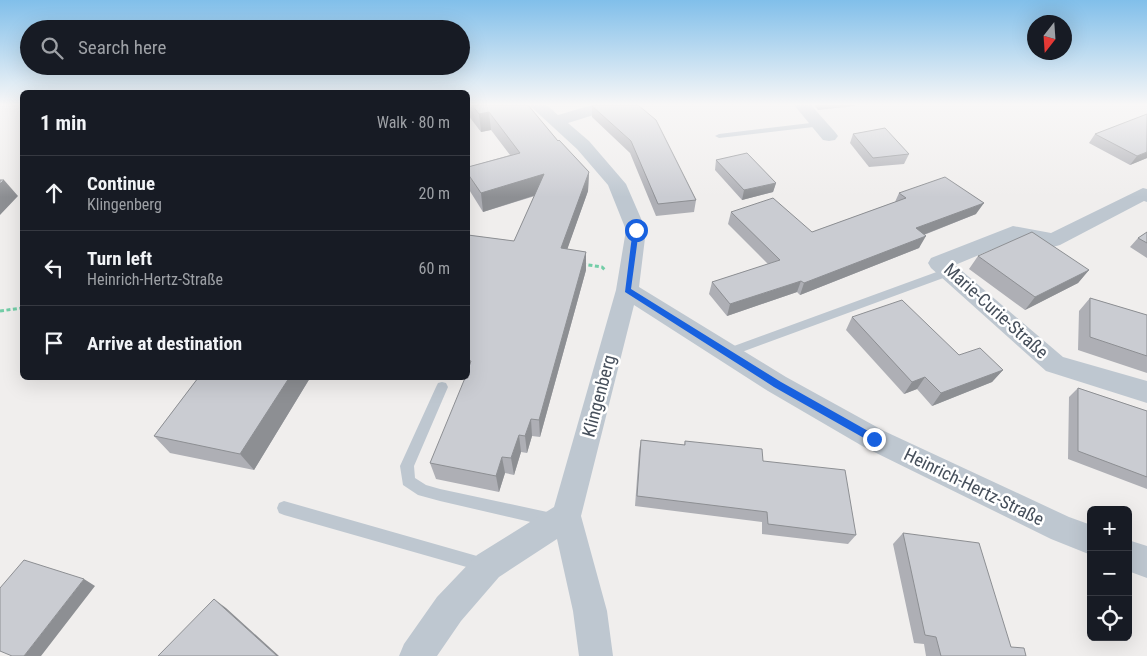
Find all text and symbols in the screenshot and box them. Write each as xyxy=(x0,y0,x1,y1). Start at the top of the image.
north arrow xyxy=(1027,15,1072,60)
search box xyxy=(20,20,470,75)
icon: search xyxy=(38,34,66,62)
text: Search here xyxy=(78,36,166,59)
text: 1 min xyxy=(40,111,87,135)
text: Walk · 80 m xyxy=(377,113,450,132)
text: Continue xyxy=(87,172,155,195)
icon: ahead xyxy=(40,179,68,207)
text: 20 m xyxy=(418,184,450,203)
text: Klingenberg xyxy=(87,195,162,214)
route start xyxy=(625,219,648,242)
text: Turn left xyxy=(87,247,152,270)
icon: left xyxy=(40,254,68,282)
text: 60 m xyxy=(418,259,450,278)
street label: Marie-Curie-Straße xyxy=(940,259,1053,363)
text: Heinrich-Hertz-Straße xyxy=(87,270,223,289)
icon: arrive xyxy=(40,329,68,357)
text: Arrive at destination xyxy=(87,332,242,355)
street label: Klingenberg xyxy=(577,352,620,439)
route end xyxy=(863,428,886,451)
street label: Heinrich-Hertz-Straße xyxy=(901,444,1048,530)
map controls xyxy=(1087,506,1132,641)
button: + xyxy=(1087,506,1132,551)
button: − xyxy=(1087,551,1132,596)
button: locate xyxy=(1087,596,1132,641)

